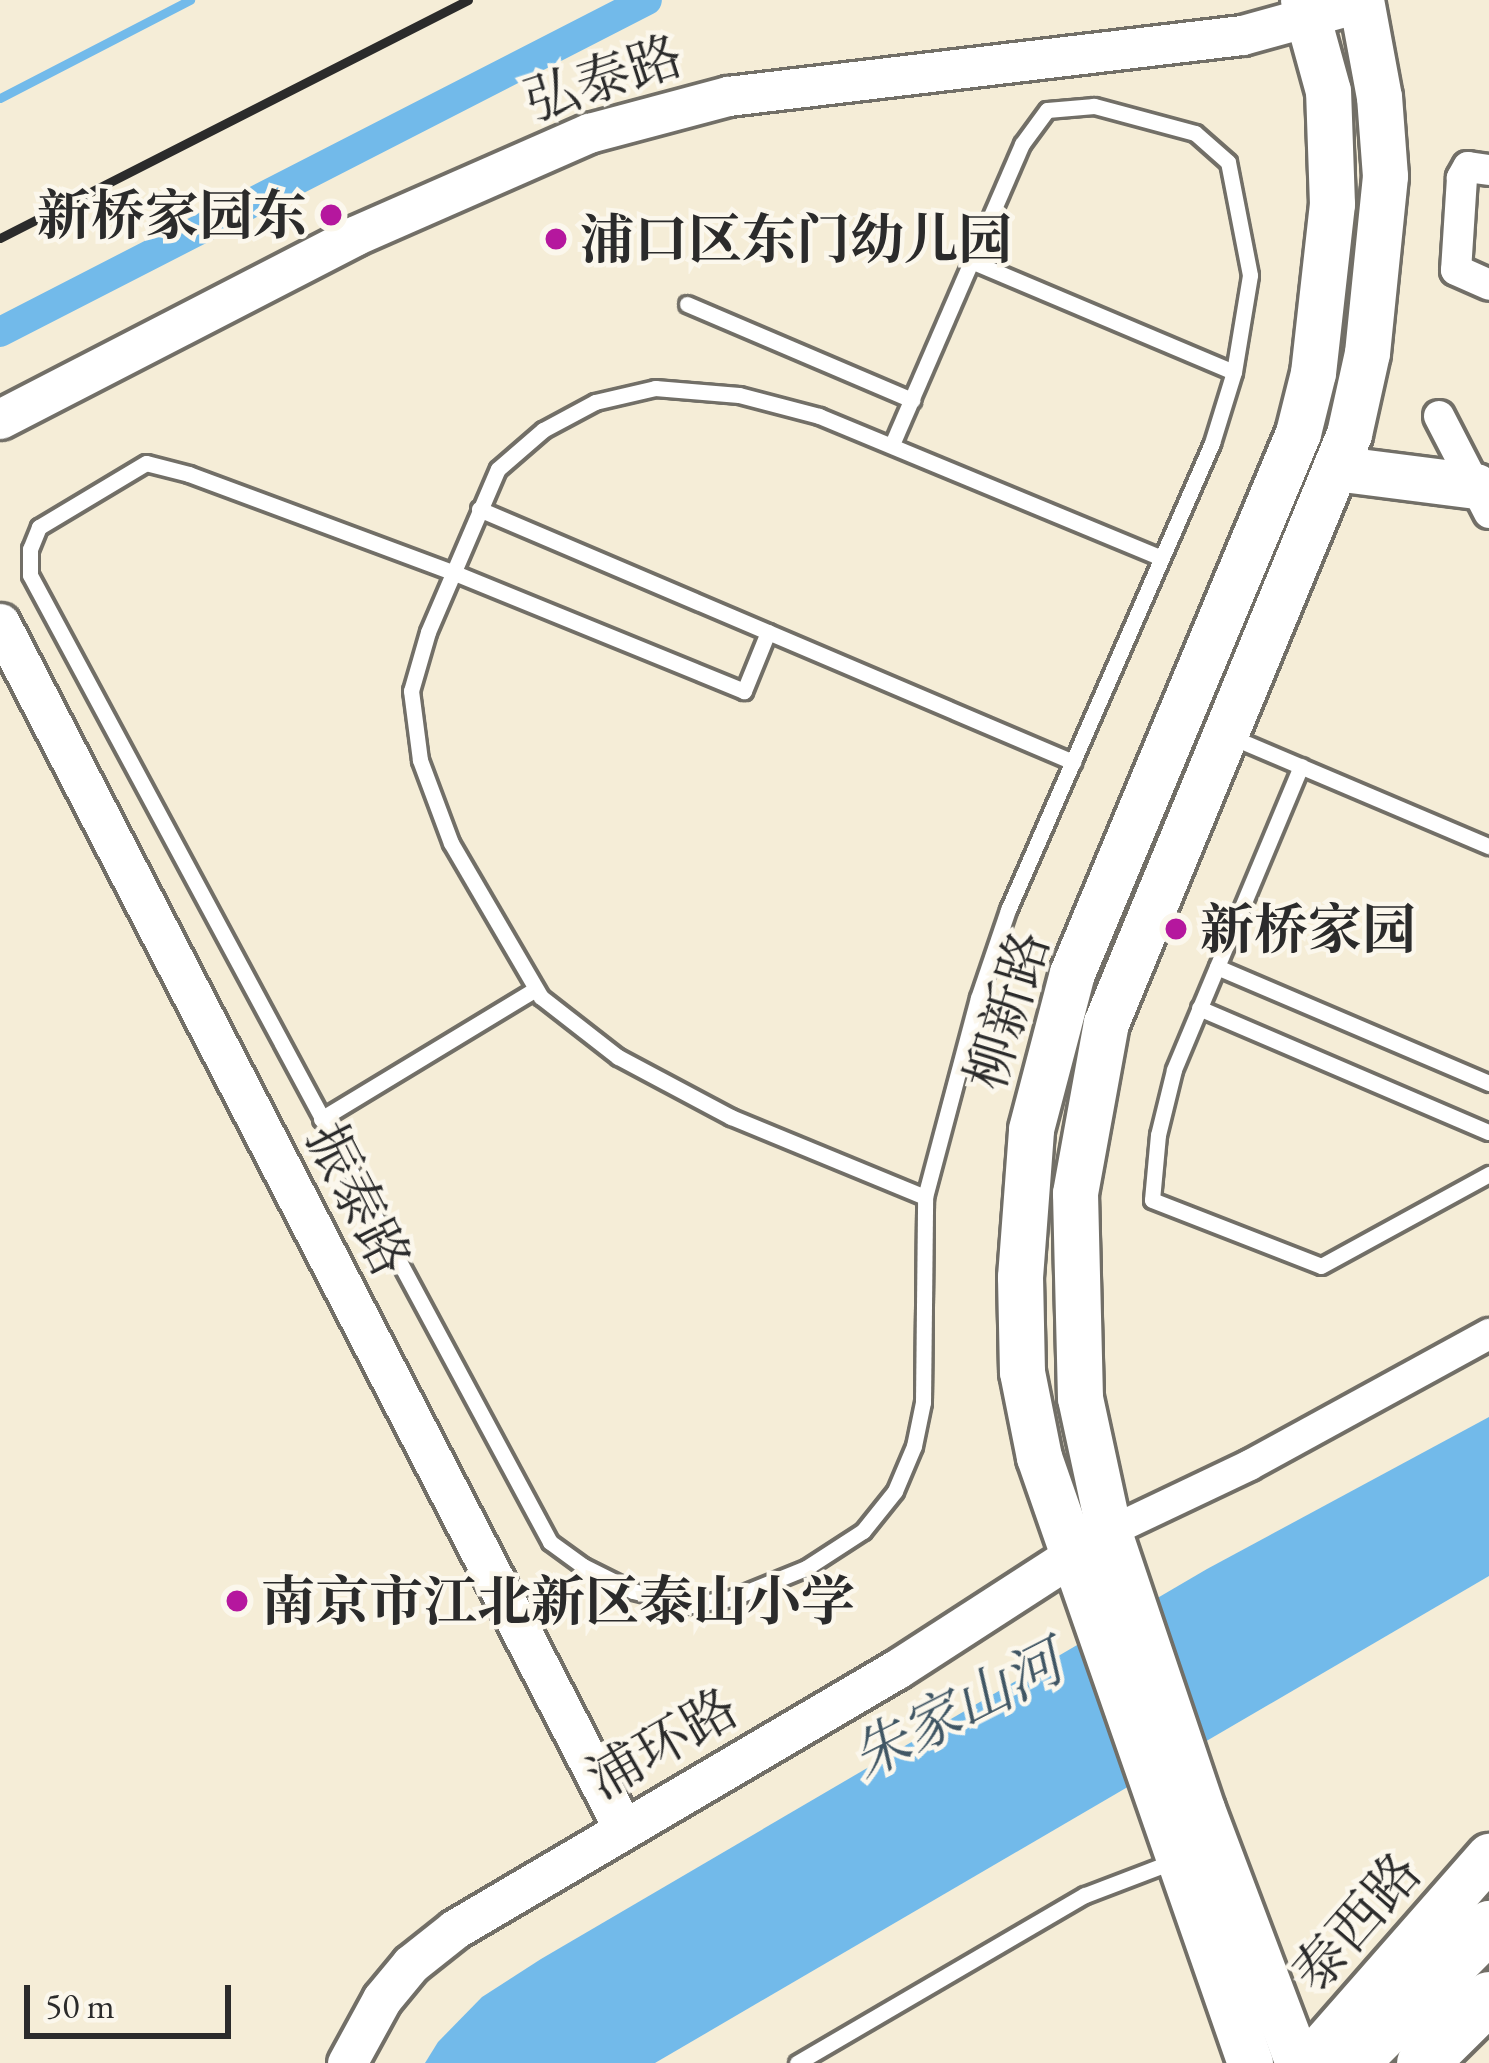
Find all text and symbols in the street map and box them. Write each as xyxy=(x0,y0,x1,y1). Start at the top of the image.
street label: 弘泰路 xyxy=(516,22,690,134)
place label: 新桥家园东 xyxy=(37,183,307,247)
marker: 新桥家园东 xyxy=(318,202,344,228)
place label: 浦口区东门幼儿园 xyxy=(580,207,1012,271)
marker: 浦口区东门幼儿园 xyxy=(543,226,569,252)
place label: 新桥家园 xyxy=(1200,897,1416,961)
marker: 新桥家园 xyxy=(1163,916,1189,942)
street label: 柳新路 xyxy=(952,923,1062,1097)
street label: 振泰路 xyxy=(293,1112,425,1286)
place label: 南京市江北新区泰山小学 xyxy=(261,1569,855,1633)
marker: 南京市江北新区泰山小学 xyxy=(224,1588,250,1614)
water label: 朱家山河 xyxy=(840,1628,1074,1792)
street label: 浦环路 xyxy=(576,1674,748,1812)
street label: 泰西路 xyxy=(1278,1840,1434,2004)
scale bar xyxy=(30,1961,237,2035)
text: 50 m xyxy=(45,1982,115,2029)

